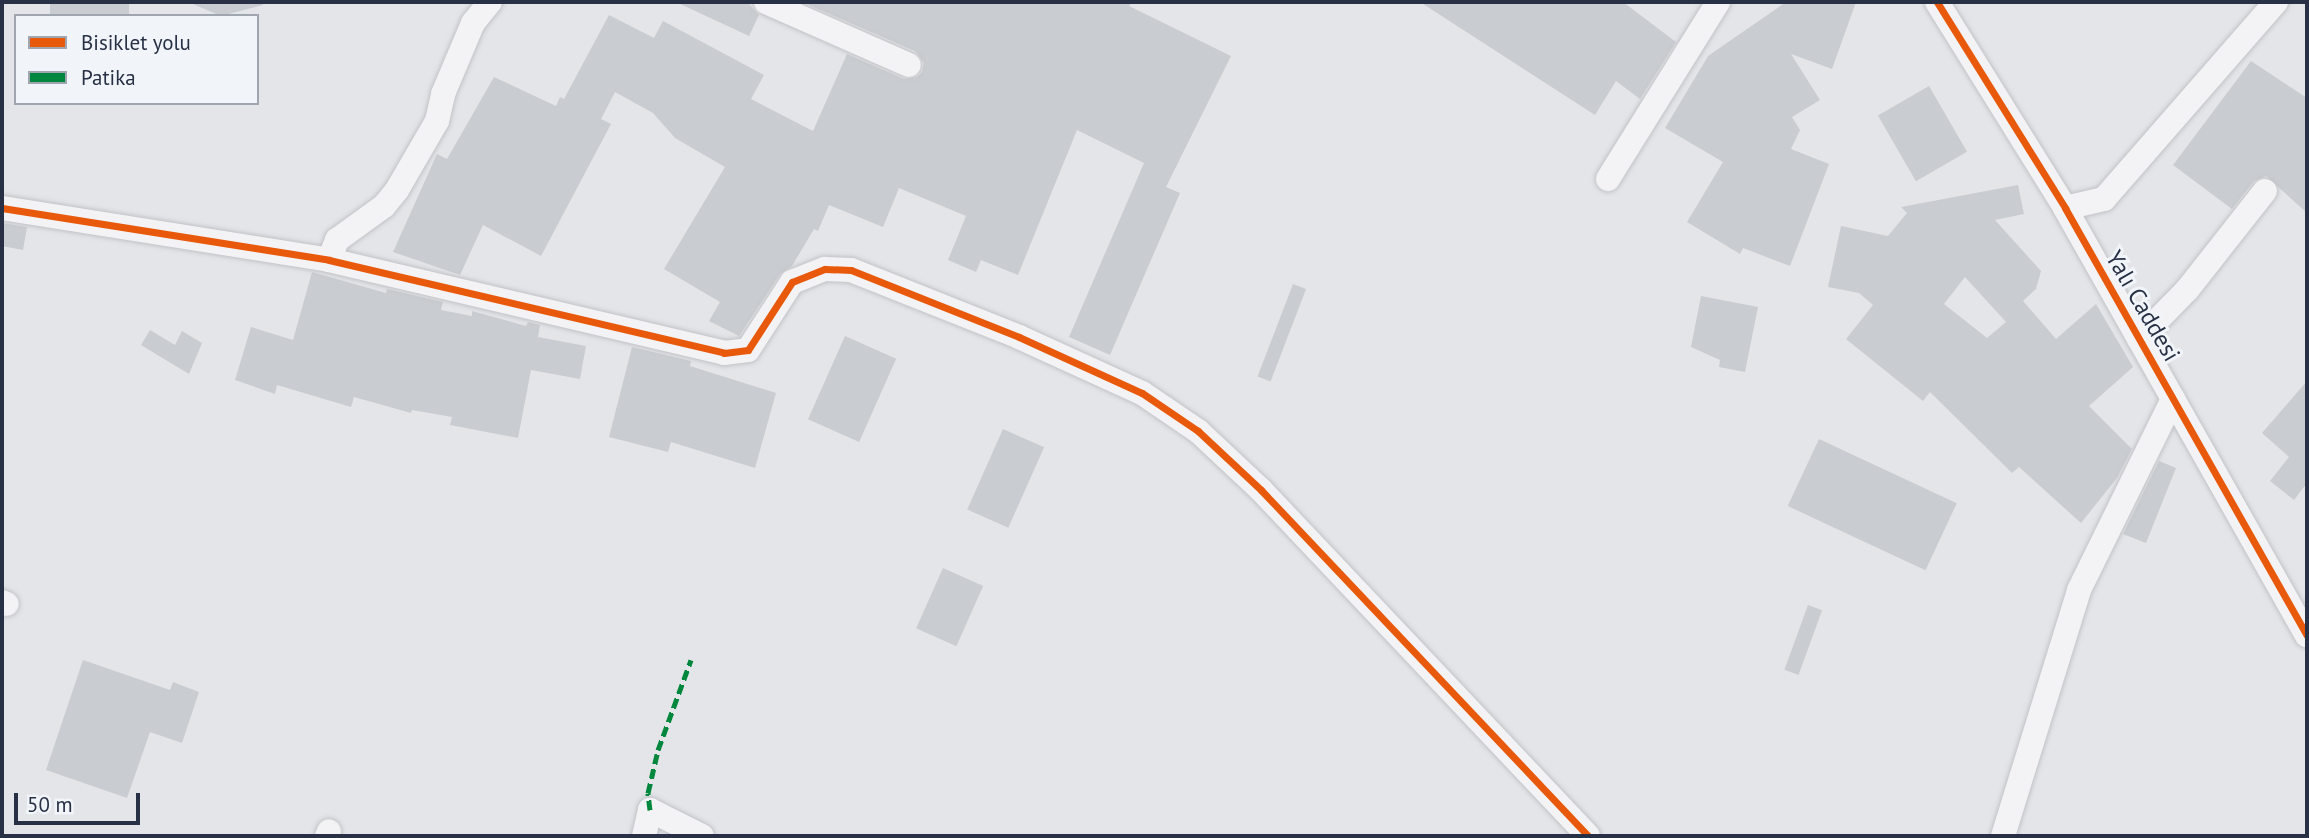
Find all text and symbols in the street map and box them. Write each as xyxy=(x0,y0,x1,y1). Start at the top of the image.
legend xyxy=(14,14,259,105)
text: Bisiklet yolu xyxy=(81,29,191,56)
text: Patika xyxy=(81,64,136,91)
street label: Yalı Caddesi xyxy=(2100,245,2186,367)
scale bar xyxy=(18,778,144,822)
text: 50 m xyxy=(27,791,73,818)

